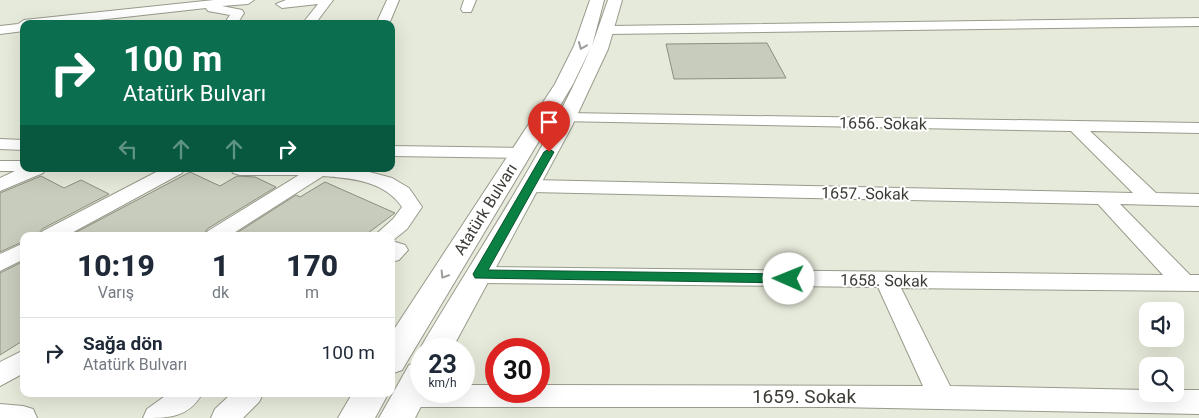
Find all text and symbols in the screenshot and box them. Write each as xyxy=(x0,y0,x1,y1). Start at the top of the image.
text: 100 m xyxy=(123,39,222,80)
icon: right xyxy=(40,40,105,105)
one-way arrow xyxy=(578,41,588,50)
text: Atatürk Bulvarı xyxy=(123,81,266,106)
pin xyxy=(528,101,570,152)
icon: arrive xyxy=(535,108,563,136)
street label: 1656. Sokak xyxy=(839,113,928,134)
icon: left xyxy=(114,135,142,163)
icon: ahead xyxy=(167,135,195,163)
icon: ahead xyxy=(220,135,248,163)
icon: right xyxy=(273,135,301,163)
street label: Atatürk Bulvarı xyxy=(450,160,521,258)
street label: 1657. Sokak xyxy=(821,183,910,204)
text: 10:19 xyxy=(77,248,155,283)
text: 1 xyxy=(212,248,229,283)
text: 170 xyxy=(286,248,338,283)
position arrow xyxy=(762,252,814,304)
one-way arrow xyxy=(440,270,450,279)
street label: 1658. Sokak xyxy=(840,270,929,291)
text: Varış xyxy=(98,283,134,302)
text: dk xyxy=(212,283,229,302)
text: m xyxy=(305,283,319,302)
map controls xyxy=(1139,302,1184,402)
button: sound xyxy=(1139,302,1184,347)
text: Sağa dön xyxy=(83,332,163,355)
speed limit sign: 30 xyxy=(485,338,550,403)
icon: right xyxy=(40,339,68,367)
text: 100 m xyxy=(322,341,375,364)
text: 23 xyxy=(428,350,457,379)
text: Atatürk Bulvarı xyxy=(83,355,187,374)
button: search xyxy=(1139,357,1184,402)
text: km/h xyxy=(428,376,457,390)
street label: 1659. Sokak xyxy=(752,385,856,408)

